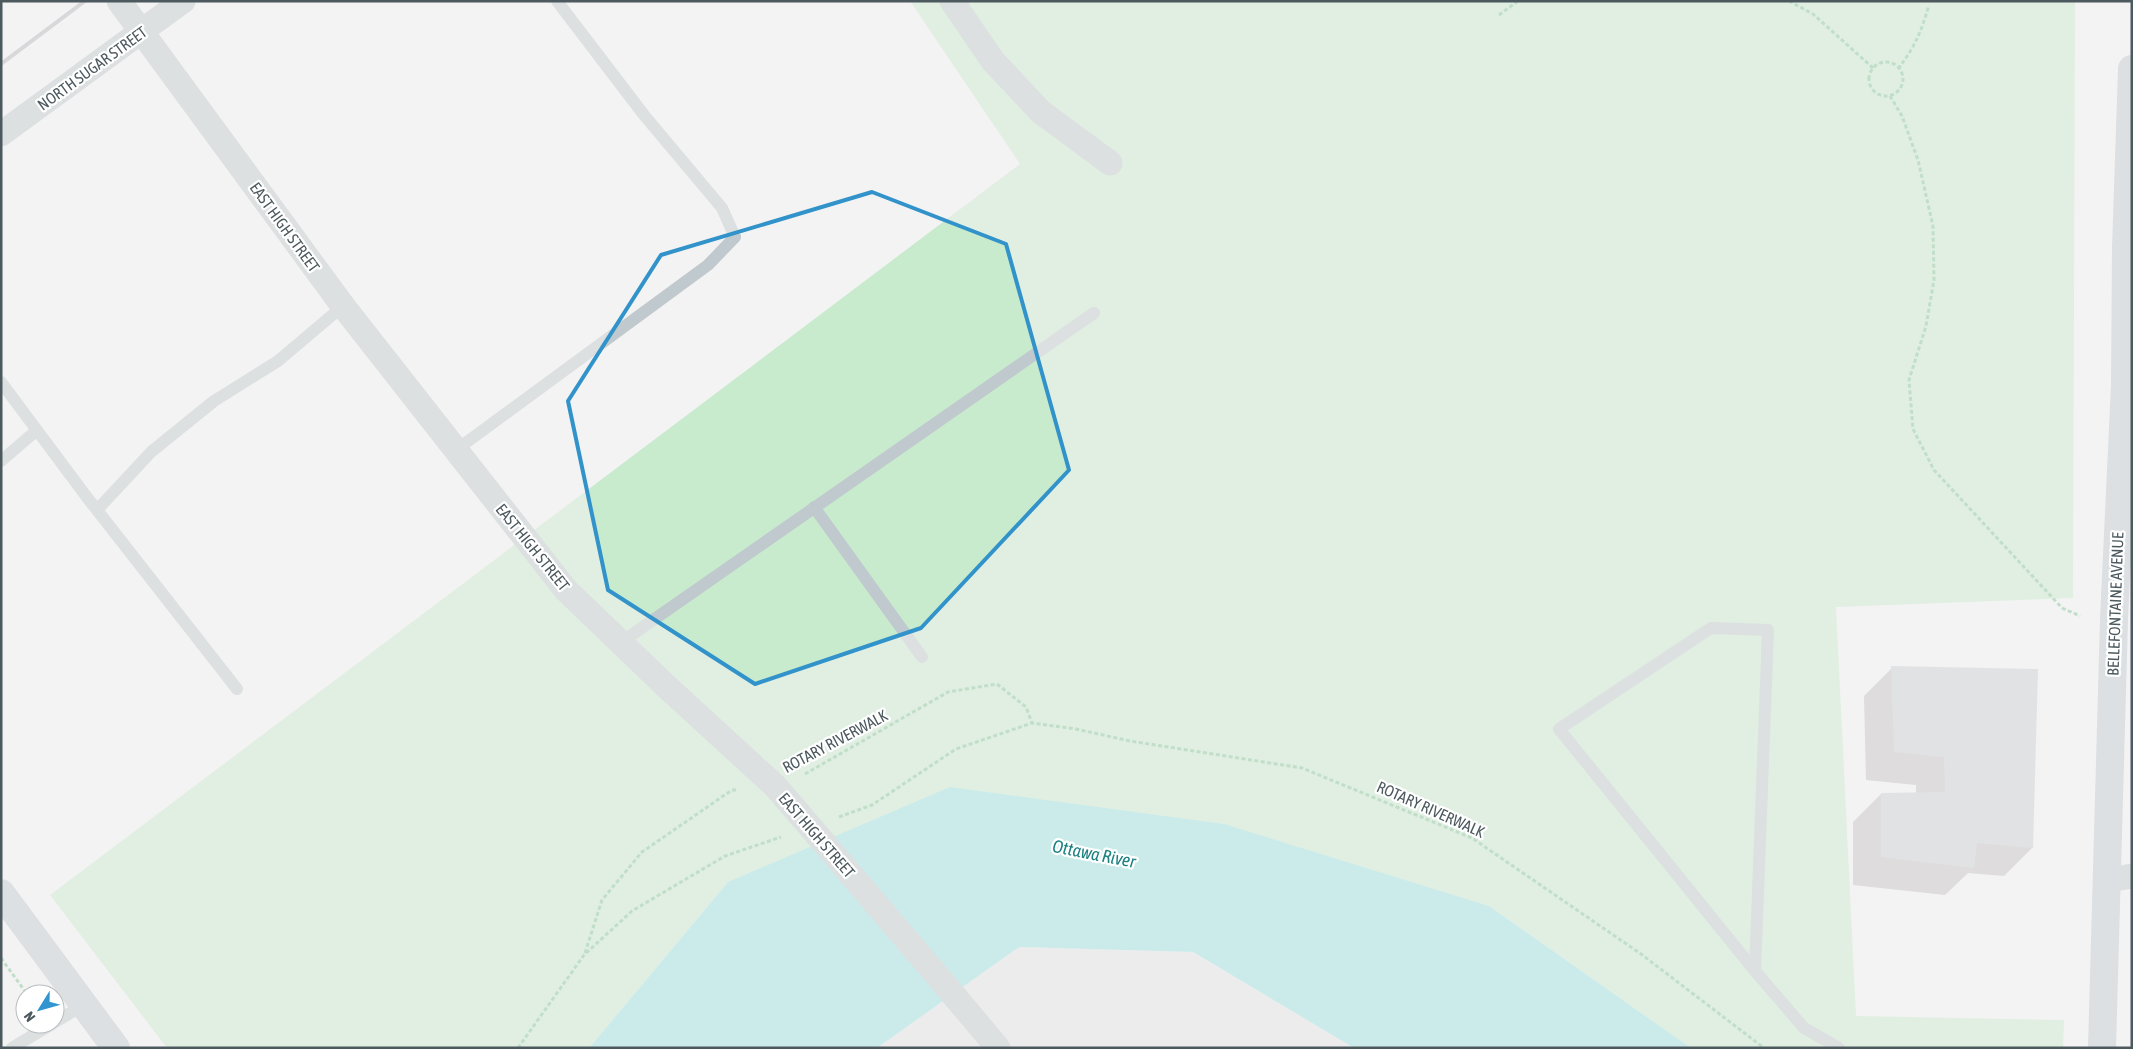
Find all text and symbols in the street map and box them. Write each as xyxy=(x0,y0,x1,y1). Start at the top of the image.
street label: NORTH SUGAR STREET xyxy=(34,22,150,114)
street label: EAST HIGH STREET xyxy=(246,179,324,275)
street label: EAST HIGH STREET xyxy=(493,500,573,594)
street label: BELLEFONTAINE AVENUE xyxy=(2104,532,2127,676)
street label: ROTARY RIVERWALK xyxy=(780,706,891,776)
street label: ROTARY RIVERWALK xyxy=(1374,777,1488,841)
street label: EAST HIGH STREET xyxy=(775,789,859,881)
water label: Ottawa River xyxy=(1051,835,1138,872)
north arrow xyxy=(15,984,65,1034)
text: N xyxy=(21,1009,38,1025)

